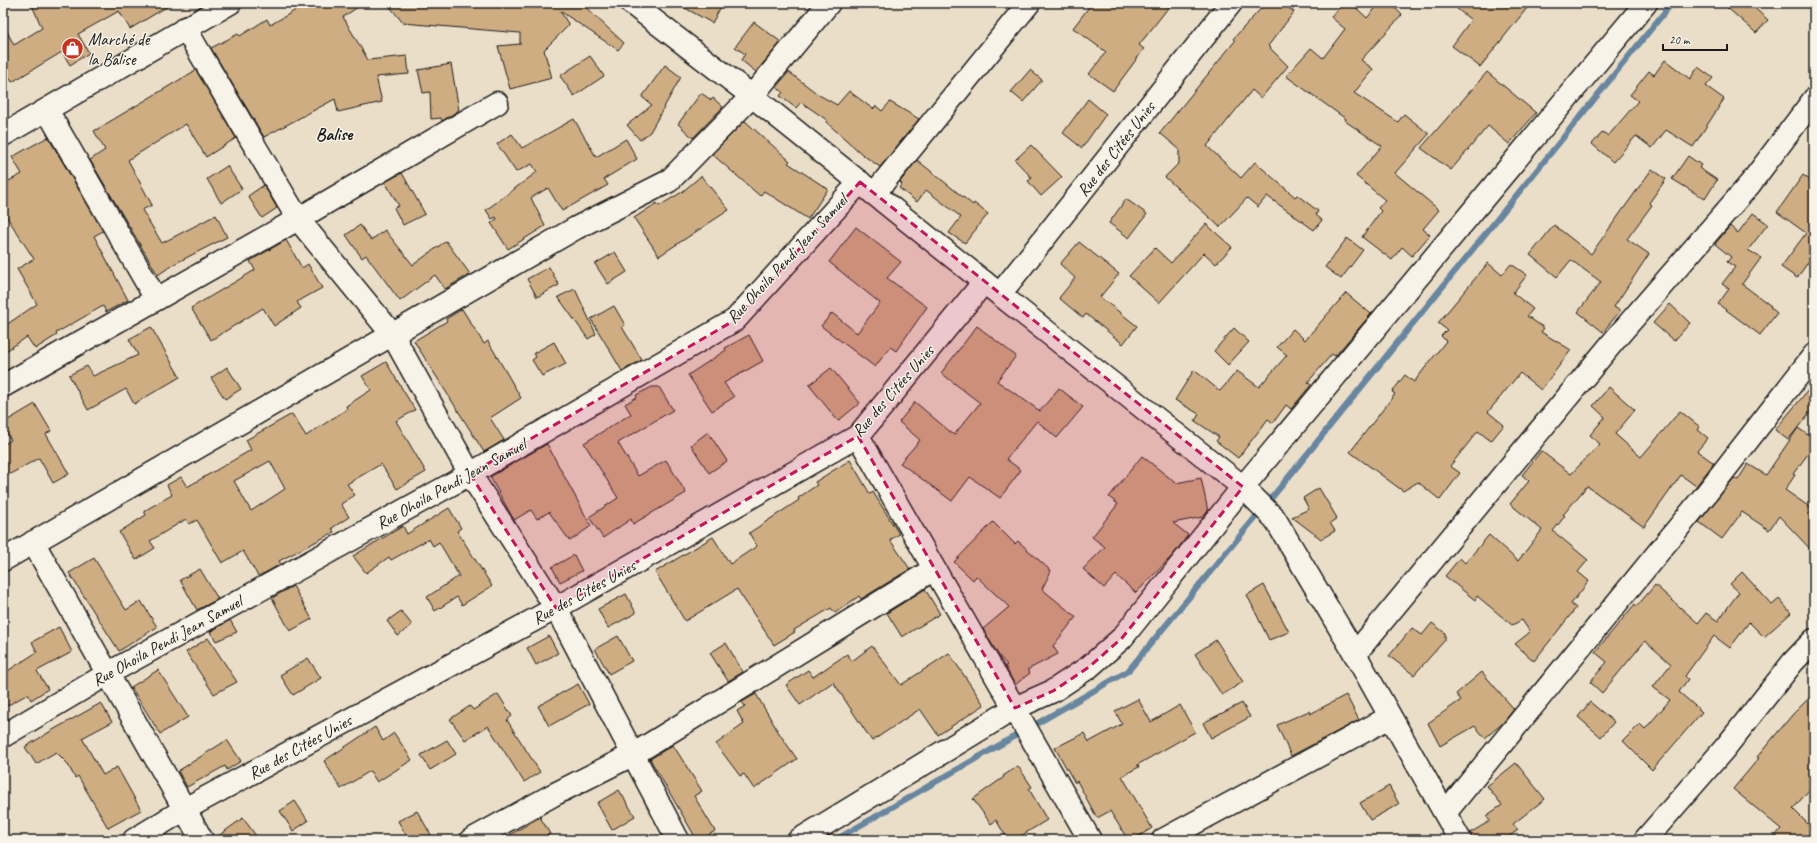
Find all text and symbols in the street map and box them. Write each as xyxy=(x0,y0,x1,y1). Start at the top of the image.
scale bar xyxy=(1663,26,1727,52)
place label: Marché de la Balise xyxy=(88,29,151,70)
text: 20 m xyxy=(1669,32,1691,48)
shop icon: Marché de la Balise xyxy=(59,36,85,62)
street label: Rue des Citées Unies xyxy=(1072,96,1161,201)
district label: Balise xyxy=(316,123,354,145)
street label: Rue Ohoila Pendi Jean Samuel xyxy=(722,188,854,328)
street label: Rue des Citées Unies xyxy=(847,339,940,441)
street label: Rue Ohoila Pendi Jean Samuel xyxy=(372,433,532,534)
street label: Rue des Citées Unies xyxy=(529,554,641,629)
street label: Rue Ohoila Pendi Jean Samuel xyxy=(88,590,248,691)
street label: Rue des Citées Unies xyxy=(245,709,357,784)

